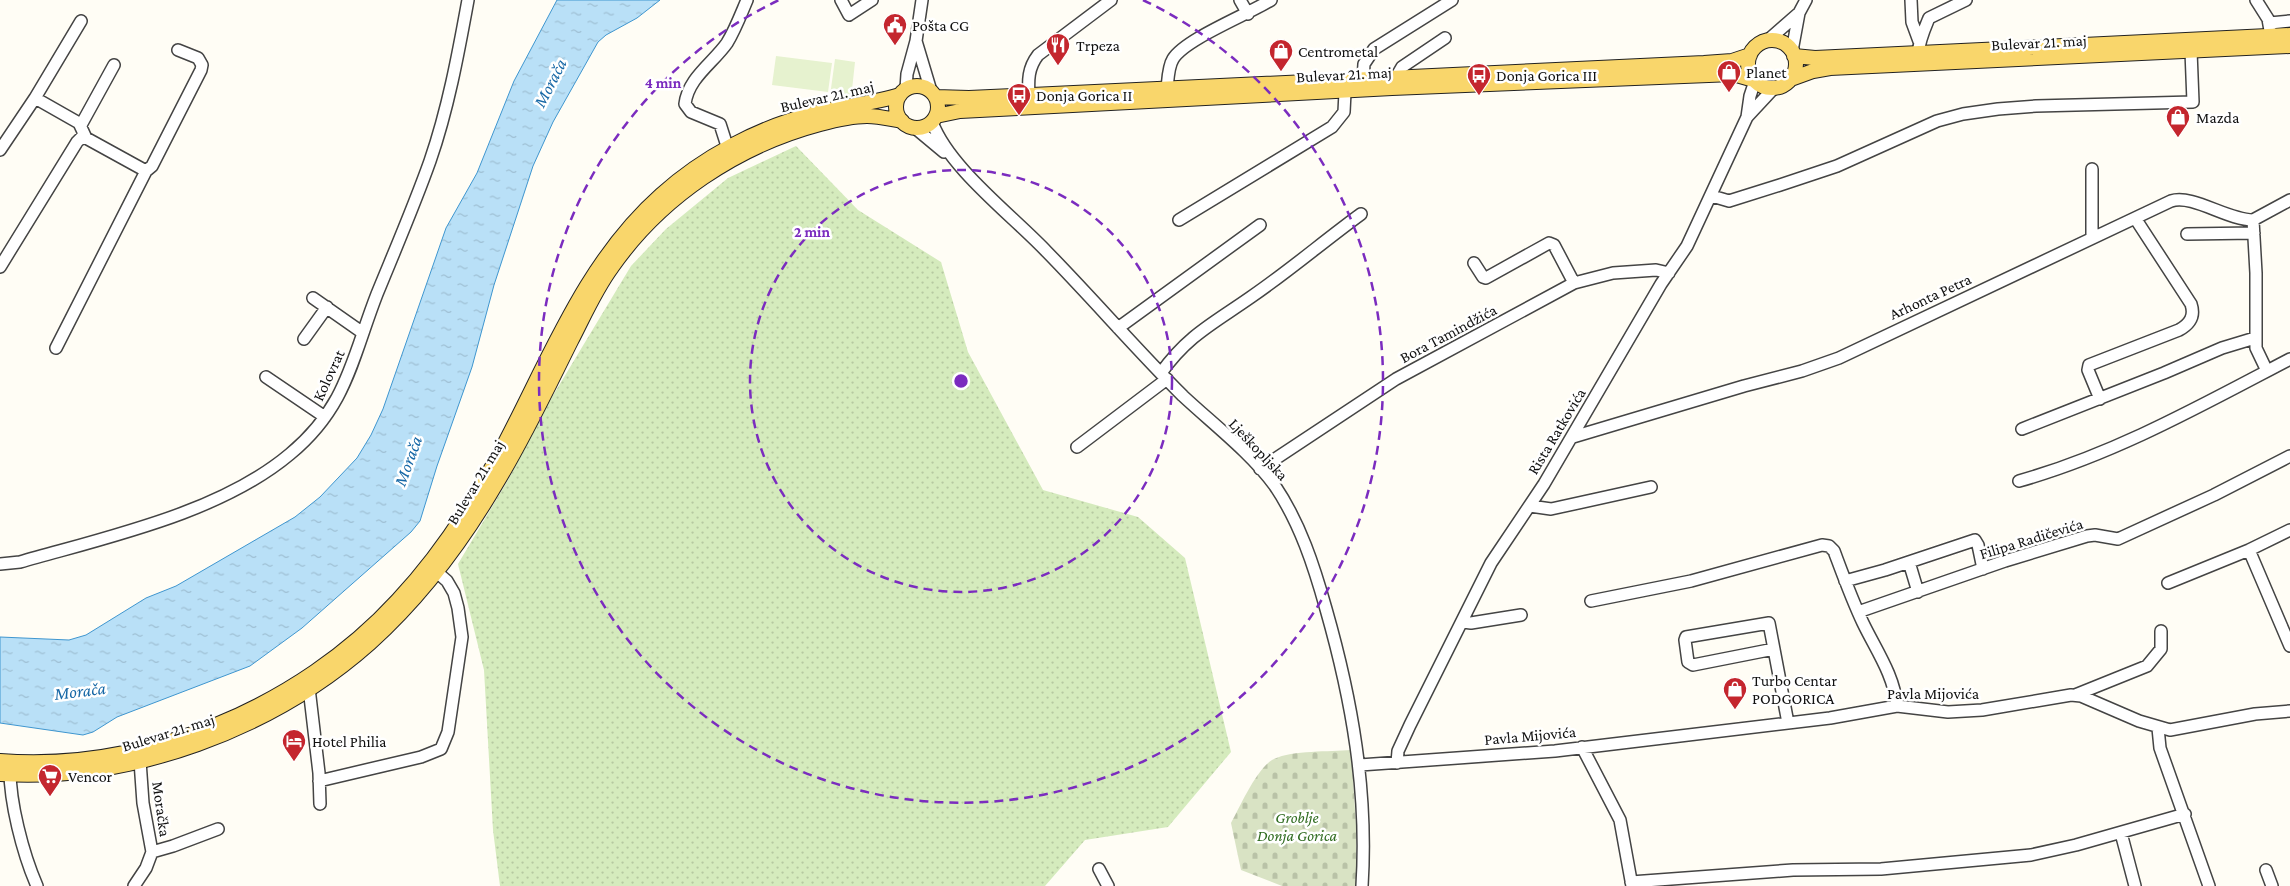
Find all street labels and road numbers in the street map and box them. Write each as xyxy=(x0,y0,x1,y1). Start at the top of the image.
street label: Bulevar 21. maj xyxy=(1991,32,2087,54)
street label: Bulevar 21. maj xyxy=(1296,64,1392,86)
street label: Bulevar 21. maj xyxy=(779,77,876,116)
street label: Arhonta Petra xyxy=(1887,270,1974,323)
street label: Bora Tamindžića xyxy=(1397,301,1500,366)
street label: Kolovrat xyxy=(309,346,348,404)
street label: Rista Ratkovića xyxy=(1524,385,1589,477)
street label: Lješkopljska xyxy=(1225,415,1292,485)
street label: Bulevar 21. maj xyxy=(444,437,508,528)
street label: Filipa Radičevića xyxy=(1977,515,2086,563)
street label: Pavla Mijovića xyxy=(1887,685,1980,703)
street label: Bulevar 21. maj xyxy=(120,710,217,756)
street label: Pavla Mijovića xyxy=(1483,723,1577,749)
street label: Moračka xyxy=(149,780,174,838)

